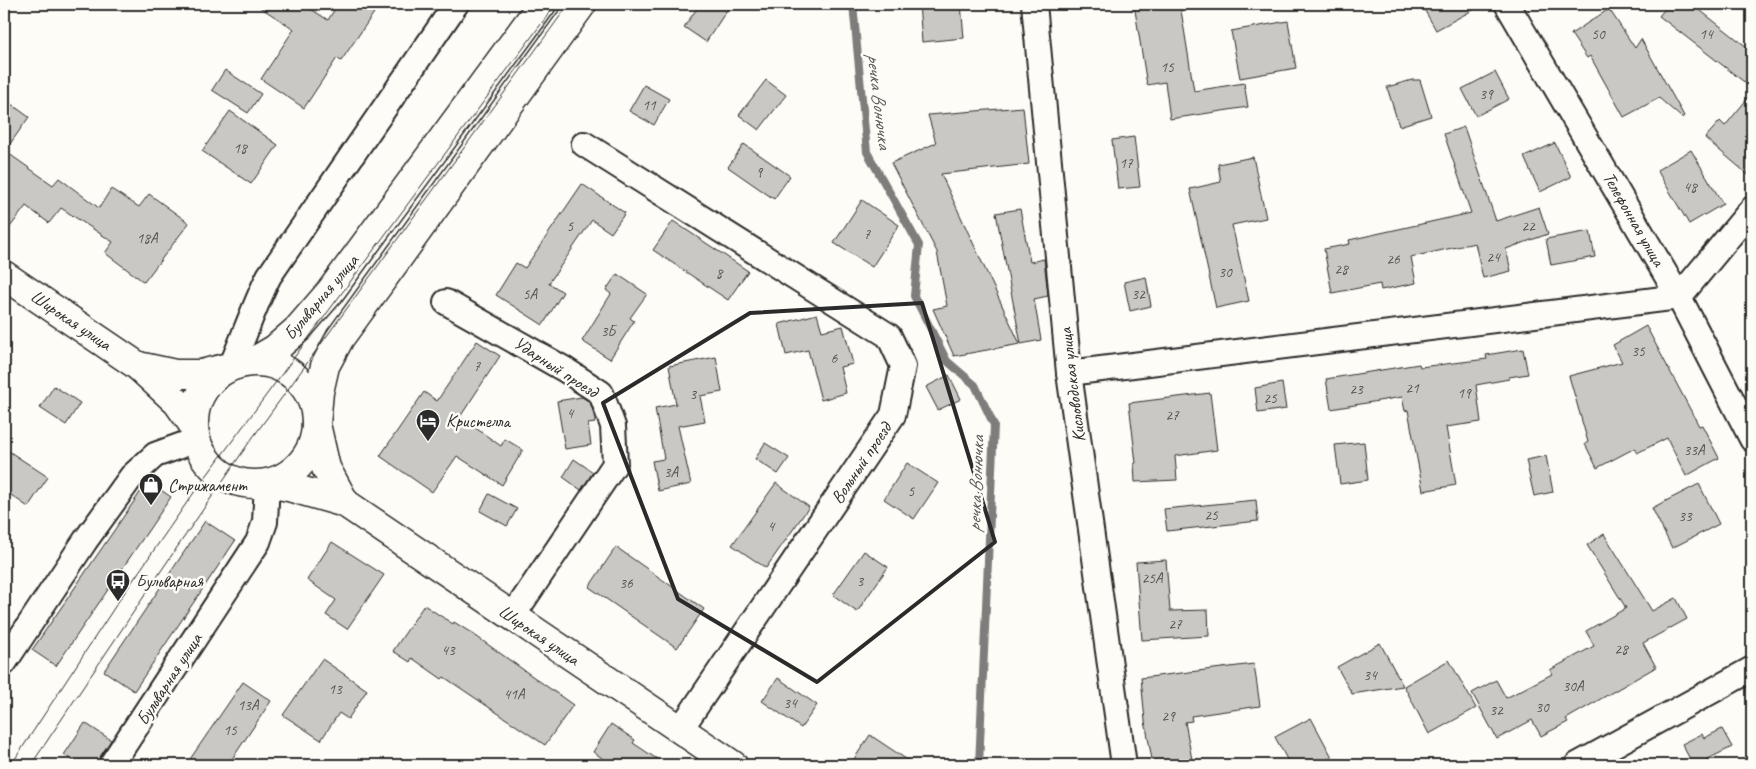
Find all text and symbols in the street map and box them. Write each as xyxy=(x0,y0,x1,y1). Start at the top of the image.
house number: 50 xyxy=(1591,25,1606,44)
house number: 14 xyxy=(1699,25,1714,44)
water label: речка Вонючка xyxy=(861,51,897,152)
house number: 15 xyxy=(1160,58,1175,77)
house number: 39 xyxy=(1479,85,1494,104)
house number: 11 xyxy=(642,96,657,115)
house number: 18 xyxy=(233,139,248,158)
house number: 17 xyxy=(1119,154,1134,173)
house number: 9 xyxy=(756,163,764,182)
street label: Телефонная улица xyxy=(1598,168,1671,272)
house number: 48 xyxy=(1683,178,1698,197)
house number: 5 xyxy=(567,217,575,236)
house number: 22 xyxy=(1521,217,1536,236)
house number: 7 xyxy=(864,225,872,244)
house number: 18А xyxy=(136,229,159,248)
house number: 24 xyxy=(1486,248,1501,267)
street label: Бульварная улица xyxy=(279,249,364,344)
house number: 26 xyxy=(1386,250,1401,269)
house number: 28 xyxy=(1334,260,1349,279)
house number: 30 xyxy=(1218,263,1233,282)
house number: 8 xyxy=(716,264,724,283)
street label: Широкая улица xyxy=(26,285,117,356)
house number: 5А xyxy=(523,285,539,304)
house number: 32 xyxy=(1131,285,1146,304)
house number: 3Б xyxy=(601,322,618,341)
street label: Кисловодская улица xyxy=(1054,325,1090,443)
street label: Ударный проезд xyxy=(510,332,604,403)
house number: 35 xyxy=(1631,342,1646,361)
house number: 6 xyxy=(831,349,839,368)
house number: 7 xyxy=(474,357,482,376)
house number: 21 xyxy=(1405,379,1420,398)
house number: 23 xyxy=(1349,380,1364,399)
house number: 19 xyxy=(1457,384,1472,403)
house number: 3 xyxy=(690,385,698,404)
house number: 25 xyxy=(1263,389,1278,408)
house number: 4 xyxy=(567,404,575,423)
house number: 27 xyxy=(1165,406,1180,425)
hotel icon: Кристелла xyxy=(415,408,441,442)
place label: Кристелла xyxy=(446,410,511,432)
street label: Вольный проезд xyxy=(826,417,897,508)
water label: речка Вонючка xyxy=(962,433,990,533)
house number: 33А xyxy=(1683,441,1706,460)
house number: 3А xyxy=(664,463,680,482)
shop icon: Стрижамент xyxy=(138,472,164,506)
place label: Стрижамент xyxy=(168,474,248,496)
house number: 5 xyxy=(908,482,916,501)
house number: 25 xyxy=(1204,506,1219,525)
house number: 33 xyxy=(1678,507,1693,526)
house number: 4 xyxy=(768,517,776,536)
bus stop icon: Бульварная xyxy=(105,568,131,602)
house number: 25А xyxy=(1141,569,1164,588)
place label: Бульварная xyxy=(136,570,204,592)
house number: 3 xyxy=(857,572,865,591)
house number: 36 xyxy=(619,574,634,593)
street label: Широкая улица xyxy=(494,600,585,671)
house number: 27 xyxy=(1168,615,1183,634)
street label: Бульварная улица xyxy=(131,628,207,729)
house number: 28 xyxy=(1614,640,1629,659)
house number: 43 xyxy=(441,641,456,660)
house number: 34 xyxy=(1363,666,1378,685)
house number: 30А xyxy=(1562,677,1585,696)
house number: 13 xyxy=(328,680,343,699)
house number: 41А xyxy=(503,685,526,704)
house number: 34 xyxy=(783,694,798,713)
house number: 13А xyxy=(237,696,260,715)
house number: 30 xyxy=(1535,698,1550,717)
house number: 32 xyxy=(1489,701,1504,720)
house number: 29 xyxy=(1161,707,1176,726)
house number: 15 xyxy=(223,721,238,740)

